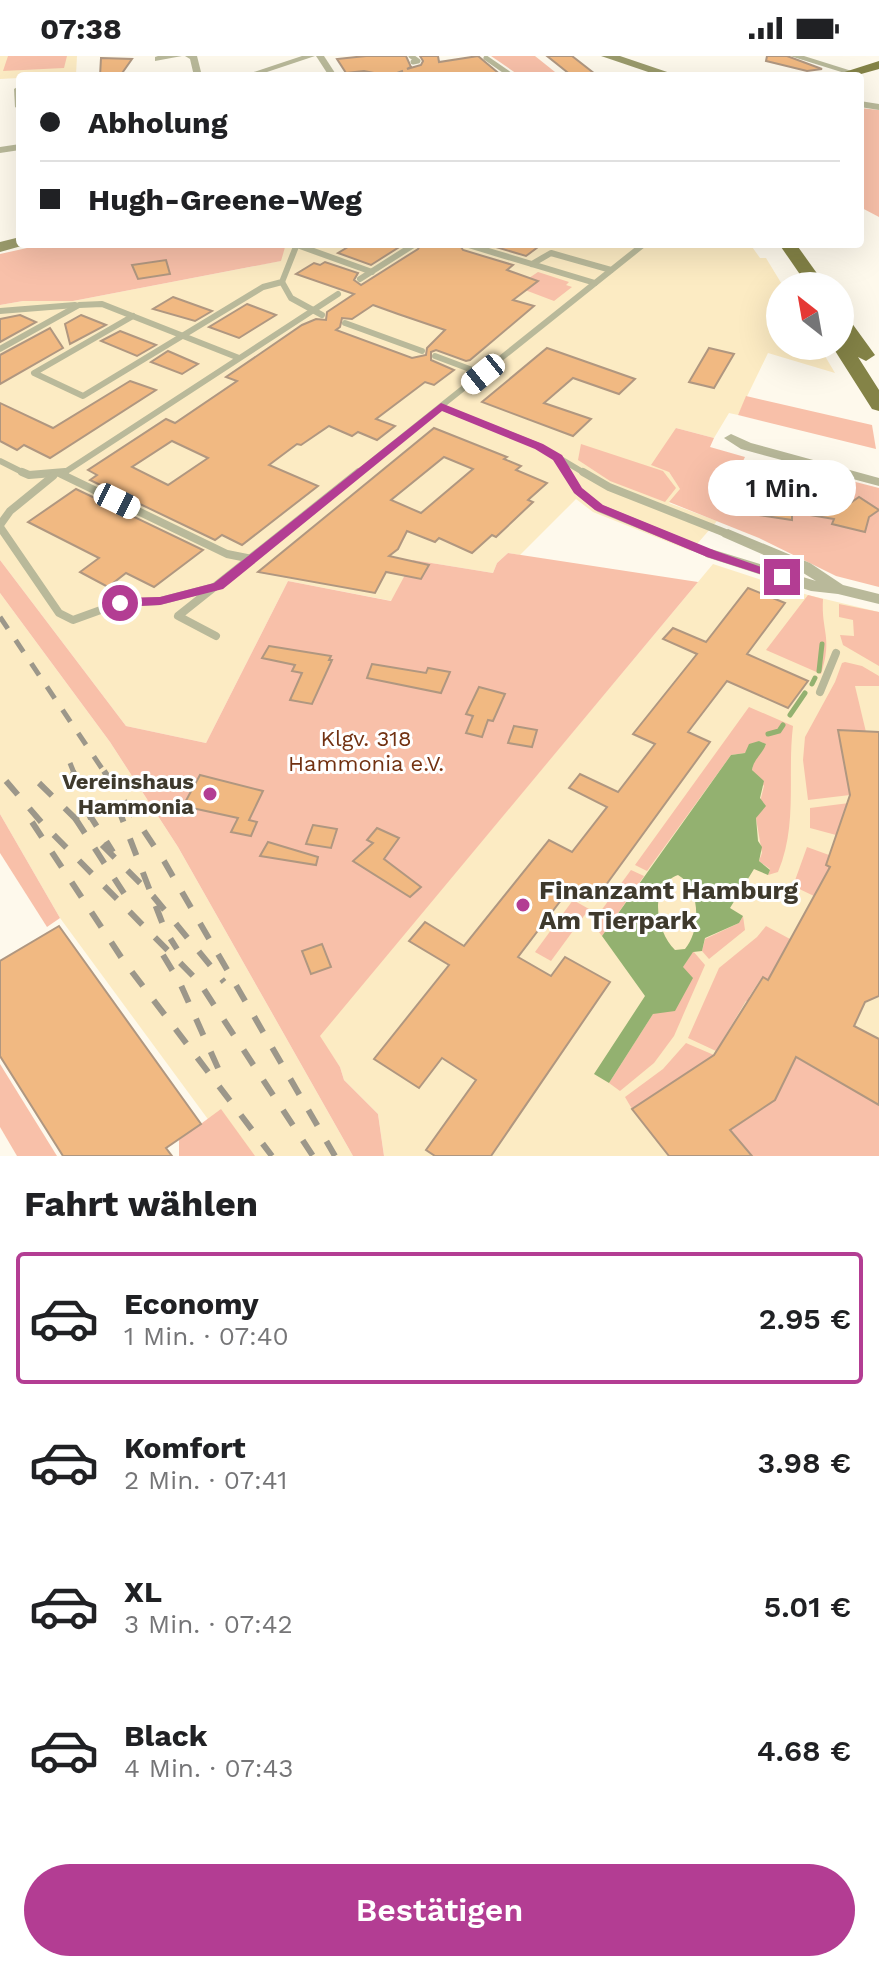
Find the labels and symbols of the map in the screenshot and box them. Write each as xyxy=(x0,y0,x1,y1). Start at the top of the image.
north arrow xyxy=(766,272,854,360)
car xyxy=(457,350,509,398)
callout: 1 Min. xyxy=(708,461,856,517)
car xyxy=(90,480,144,522)
route end xyxy=(764,559,800,595)
route start xyxy=(102,585,138,621)
park label: Klgv. 318 Hammonia e.V. xyxy=(288,726,444,776)
place label: Vereinshaus Hammonia xyxy=(62,769,194,819)
marker: Vereinshaus Hammonia xyxy=(201,785,219,803)
place label: Finanzamt Hamburg Am Tierpark xyxy=(539,875,798,935)
marker: Finanzamt Hamburg Am Tierpark xyxy=(514,896,532,914)

